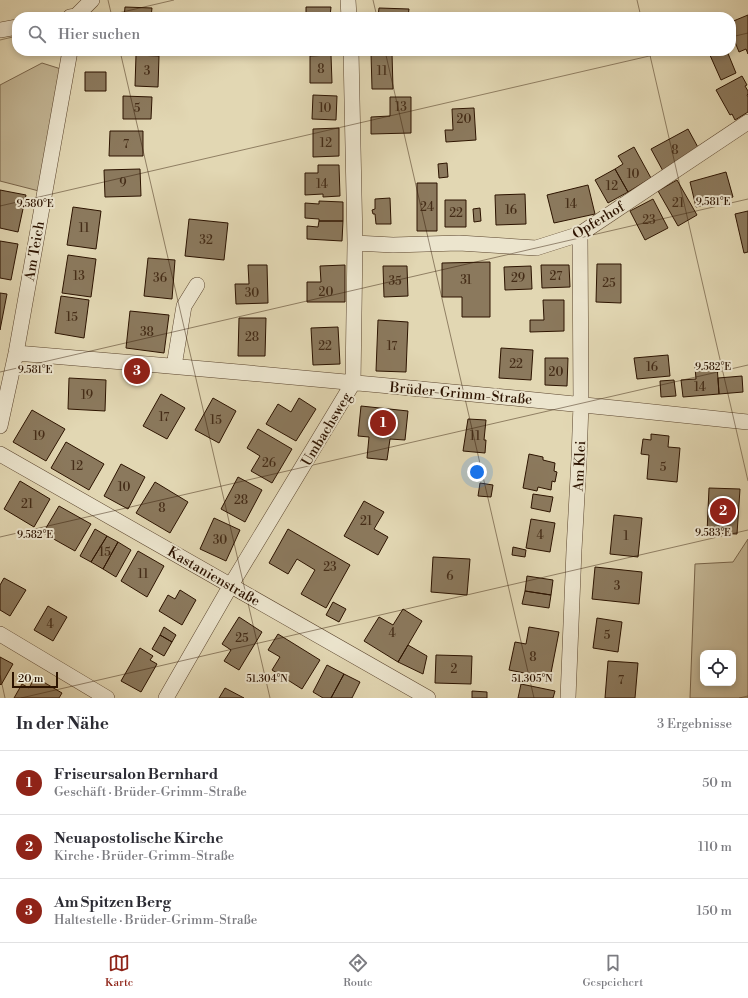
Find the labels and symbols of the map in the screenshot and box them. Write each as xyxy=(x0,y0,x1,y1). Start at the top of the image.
house number: 8 xyxy=(317,62,325,77)
house number: 3 xyxy=(144,64,151,79)
house number: 11 xyxy=(377,64,388,79)
house number: 13 xyxy=(395,100,407,115)
house number: 5 xyxy=(134,101,141,116)
house number: 10 xyxy=(319,101,331,116)
house number: 20 xyxy=(457,112,471,127)
house number: 12 xyxy=(320,136,332,151)
house number: 7 xyxy=(123,137,129,152)
house number: 8 xyxy=(671,143,679,158)
house number: 10 xyxy=(627,167,639,182)
house number: 9 xyxy=(119,176,127,191)
house number: 14 xyxy=(316,177,328,192)
house number: 12 xyxy=(606,179,618,194)
house number: 21 xyxy=(672,196,685,211)
text: 9.581°E xyxy=(696,196,730,208)
house number: 14 xyxy=(565,197,577,212)
text: 9.580°E xyxy=(16,198,54,210)
street label: Opferhof xyxy=(569,198,629,243)
house number: 24 xyxy=(420,200,434,215)
house number: 16 xyxy=(505,203,517,218)
house number: 22 xyxy=(449,206,463,221)
house number: 23 xyxy=(642,213,656,228)
street label: Am Teich xyxy=(21,219,49,283)
house number: 11 xyxy=(79,221,90,236)
house number: 32 xyxy=(199,233,213,248)
house number: 13 xyxy=(73,269,85,284)
house number: 27 xyxy=(550,269,562,284)
house number: 36 xyxy=(153,271,167,286)
house number: 29 xyxy=(511,271,525,286)
house number: 31 xyxy=(460,273,473,288)
house number: 35 xyxy=(388,274,402,289)
house number: 25 xyxy=(602,276,616,291)
house number: 20 xyxy=(319,285,333,300)
house number: 30 xyxy=(245,286,259,301)
house number: 15 xyxy=(66,310,78,325)
house number: 38 xyxy=(140,325,154,340)
house number: 28 xyxy=(245,330,259,345)
house number: 22 xyxy=(318,339,332,354)
house number: 17 xyxy=(387,339,397,354)
pin: 3 xyxy=(124,356,150,386)
house number: 22 xyxy=(509,357,523,372)
house number: 16 xyxy=(646,360,658,375)
text: 9.582°E xyxy=(695,361,731,373)
text: 9.581°E xyxy=(18,364,52,376)
house number: 20 xyxy=(549,365,563,380)
street label: Brüder-Grimm-Straße xyxy=(388,379,533,409)
house number: 14 xyxy=(694,380,706,395)
house number: 19 xyxy=(81,388,93,403)
street label: Umbachsweg xyxy=(298,389,356,470)
pin: 1 xyxy=(370,408,396,438)
house number: 17 xyxy=(159,410,169,425)
house number: 15 xyxy=(210,413,222,428)
house number: 19 xyxy=(33,429,45,444)
house number: 11 xyxy=(470,429,481,444)
street label: Am Klei xyxy=(570,440,590,493)
house number: 26 xyxy=(262,456,276,471)
house number: 12 xyxy=(71,459,83,474)
house number: 5 xyxy=(660,460,667,475)
your location xyxy=(467,462,487,482)
house number: 10 xyxy=(118,480,130,495)
house number: 28 xyxy=(234,493,248,508)
pin: 2 xyxy=(710,496,736,526)
house number: 21 xyxy=(21,497,34,512)
house number: 8 xyxy=(158,501,166,516)
house number: 21 xyxy=(360,514,373,529)
text: 9.583°E xyxy=(695,527,731,539)
house number: 4 xyxy=(536,528,544,543)
text: 9.582°E xyxy=(17,529,53,541)
house number: 1 xyxy=(623,529,629,544)
house number: 30 xyxy=(213,533,227,548)
street label: Kastanienstraße xyxy=(164,543,263,611)
house number: 15 xyxy=(99,545,111,560)
house number: 23 xyxy=(323,560,337,575)
house number: 11 xyxy=(138,567,149,582)
house number: 6 xyxy=(446,569,454,584)
house number: 3 xyxy=(614,579,621,594)
house number: 4 xyxy=(46,617,54,632)
house number: 4 xyxy=(388,626,396,641)
house number: 5 xyxy=(604,628,611,643)
house number: 25 xyxy=(235,631,249,646)
house number: 8 xyxy=(529,650,537,665)
house number: 2 xyxy=(451,662,458,677)
scale bar xyxy=(12,670,58,689)
text: 51.304°N xyxy=(246,673,288,685)
text: 51.305°N xyxy=(512,673,553,685)
house number: 7 xyxy=(618,673,624,688)

